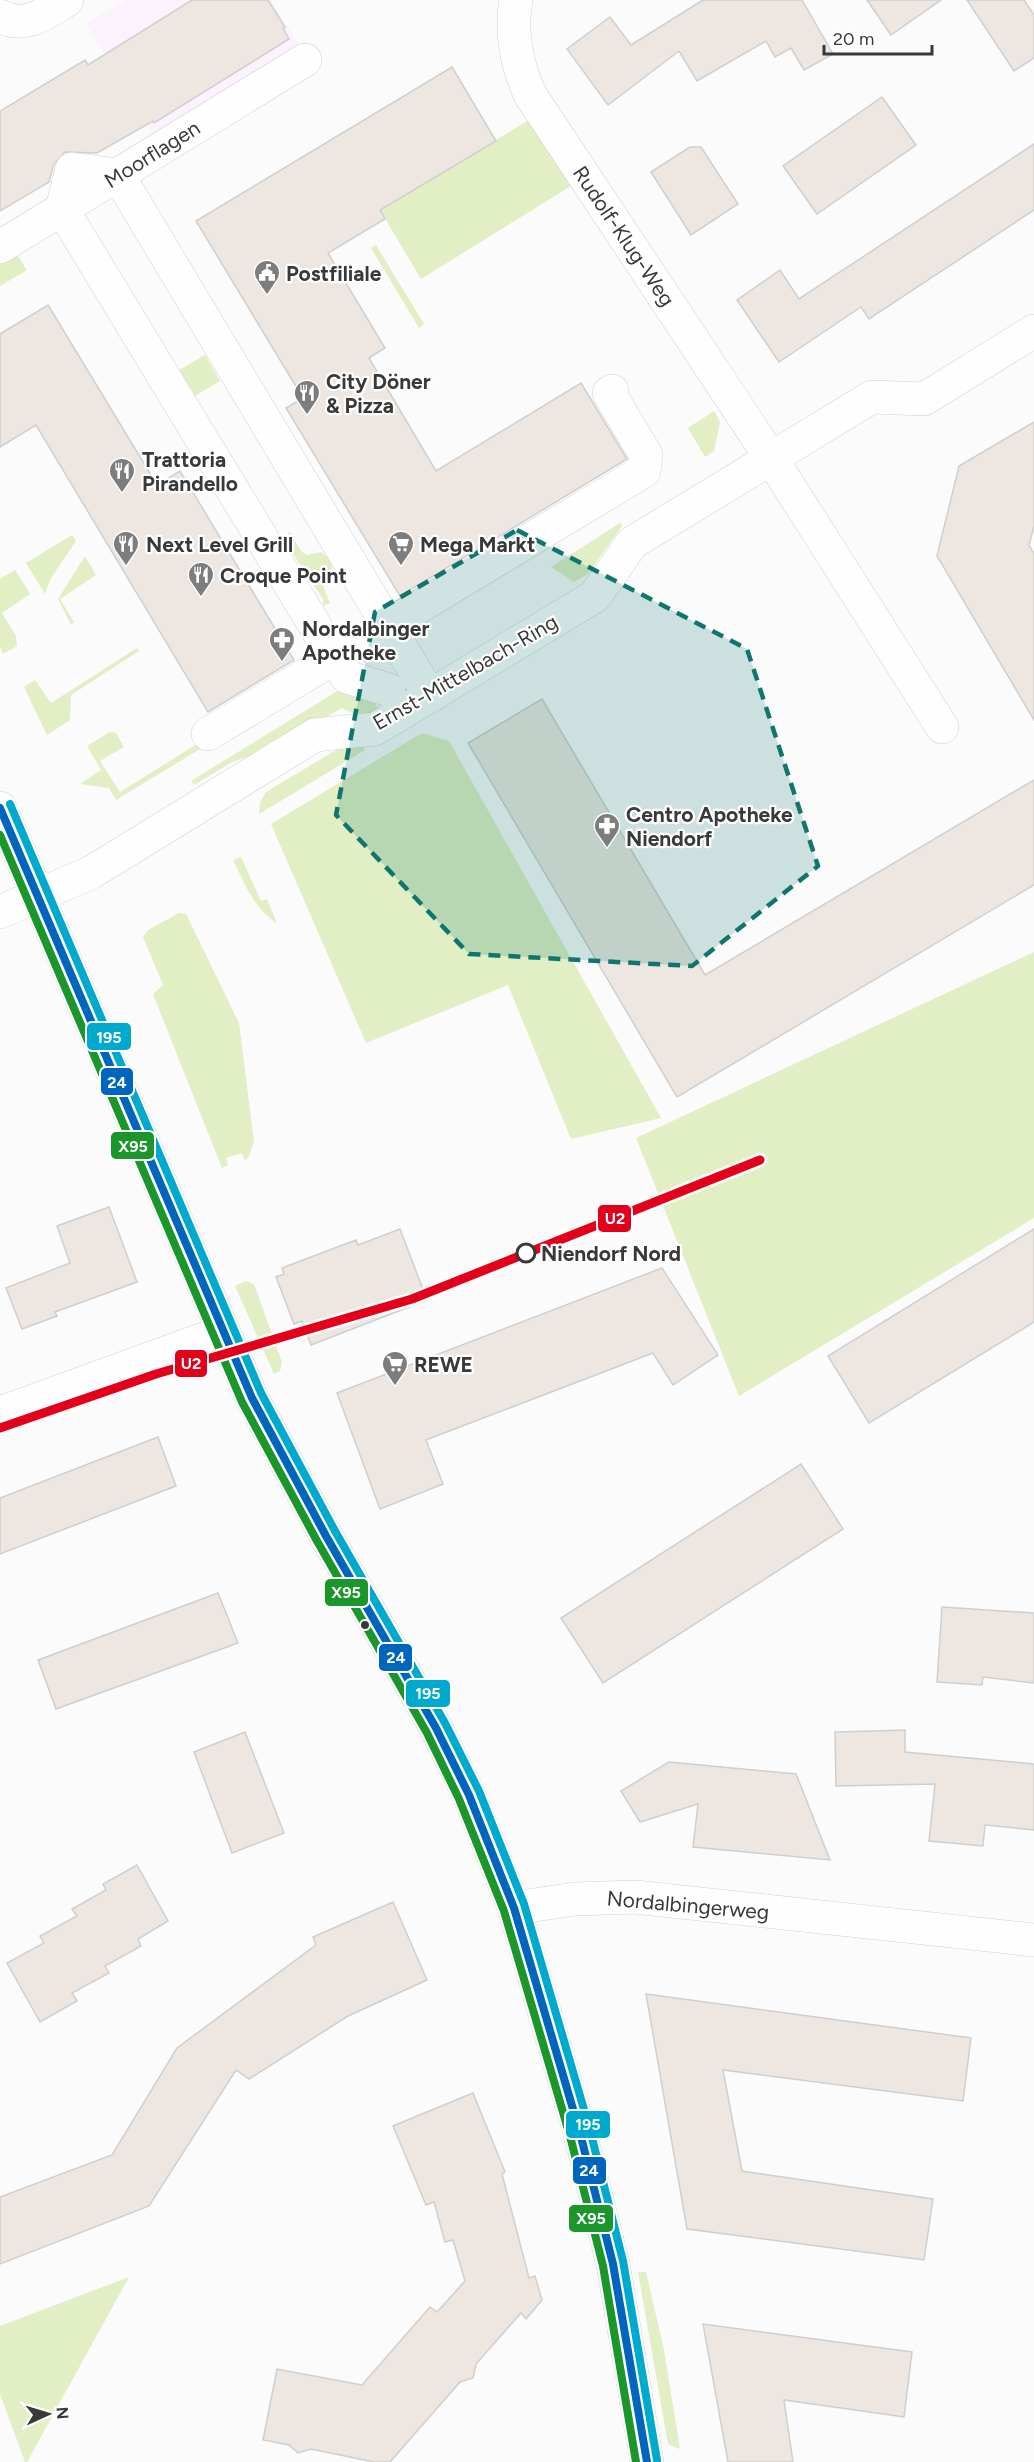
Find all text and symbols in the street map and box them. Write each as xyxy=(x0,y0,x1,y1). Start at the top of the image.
scale bar xyxy=(824,18,932,56)
text: 20 m xyxy=(833,28,874,50)
street label: Moorflagen xyxy=(100,115,204,193)
street label: Rudolf-Klug-Weg xyxy=(568,161,680,311)
public building icon: Postfiliale xyxy=(252,258,282,296)
place label: Postfiliale xyxy=(286,261,382,286)
place label: City Döner & Pizza xyxy=(326,369,431,418)
restaurant icon: City Döner & Pizza xyxy=(292,378,322,416)
place label: Trattoria Pirandello xyxy=(142,447,238,496)
restaurant icon: Trattoria Pirandello xyxy=(107,456,137,494)
restaurant icon: Next Level Grill xyxy=(111,529,141,567)
supermarket icon: Mega Markt xyxy=(386,529,416,567)
place label: Next Level Grill xyxy=(146,532,293,557)
place label: Mega Markt xyxy=(420,532,535,557)
restaurant icon: Croque Point xyxy=(186,560,216,598)
place label: Croque Point xyxy=(220,563,347,588)
street label: Ernst-Mittelbach-Ring xyxy=(368,609,562,735)
place label: Nordalbinger Apotheke xyxy=(302,616,429,665)
pharmacy icon: Nordalbinger Apotheke xyxy=(267,625,297,663)
place label: Centro Apotheke Niendorf xyxy=(626,802,793,851)
pharmacy icon: Centro Apotheke Niendorf xyxy=(592,811,622,849)
line badge: 195 xyxy=(86,1022,132,1051)
text: 195 xyxy=(96,1028,122,1047)
line badge: 24 xyxy=(100,1067,134,1096)
text: 24 xyxy=(107,1073,127,1092)
line badge: X95 xyxy=(110,1131,155,1160)
text: X95 xyxy=(118,1137,148,1156)
line badge: U2 xyxy=(597,1204,632,1233)
text: U2 xyxy=(605,1209,625,1228)
place label: Niendorf Nord xyxy=(541,1241,681,1266)
marker: Niendorf Nord xyxy=(516,1243,536,1263)
line badge: U2 xyxy=(174,1349,208,1378)
supermarket icon: REWE xyxy=(380,1349,410,1387)
place label: REWE xyxy=(414,1352,473,1377)
text: U2 xyxy=(181,1354,201,1373)
line badge: X95 xyxy=(324,1578,369,1607)
text: X95 xyxy=(331,1583,361,1602)
unlabelled marker xyxy=(359,1619,371,1631)
line badge: 24 xyxy=(378,1643,413,1672)
text: 24 xyxy=(386,1648,406,1667)
line badge: 195 xyxy=(405,1679,451,1708)
text: 195 xyxy=(415,1684,441,1703)
street label: Nordalbingerweg xyxy=(606,1885,770,1925)
line badge: 195 xyxy=(565,2110,611,2139)
text: 195 xyxy=(575,2115,601,2134)
line badge: 24 xyxy=(572,2156,607,2185)
text: 24 xyxy=(579,2161,599,2180)
line badge: X95 xyxy=(568,2204,614,2233)
text: X95 xyxy=(576,2209,606,2228)
north arrow xyxy=(18,2384,78,2444)
text: N xyxy=(53,2406,72,2420)

